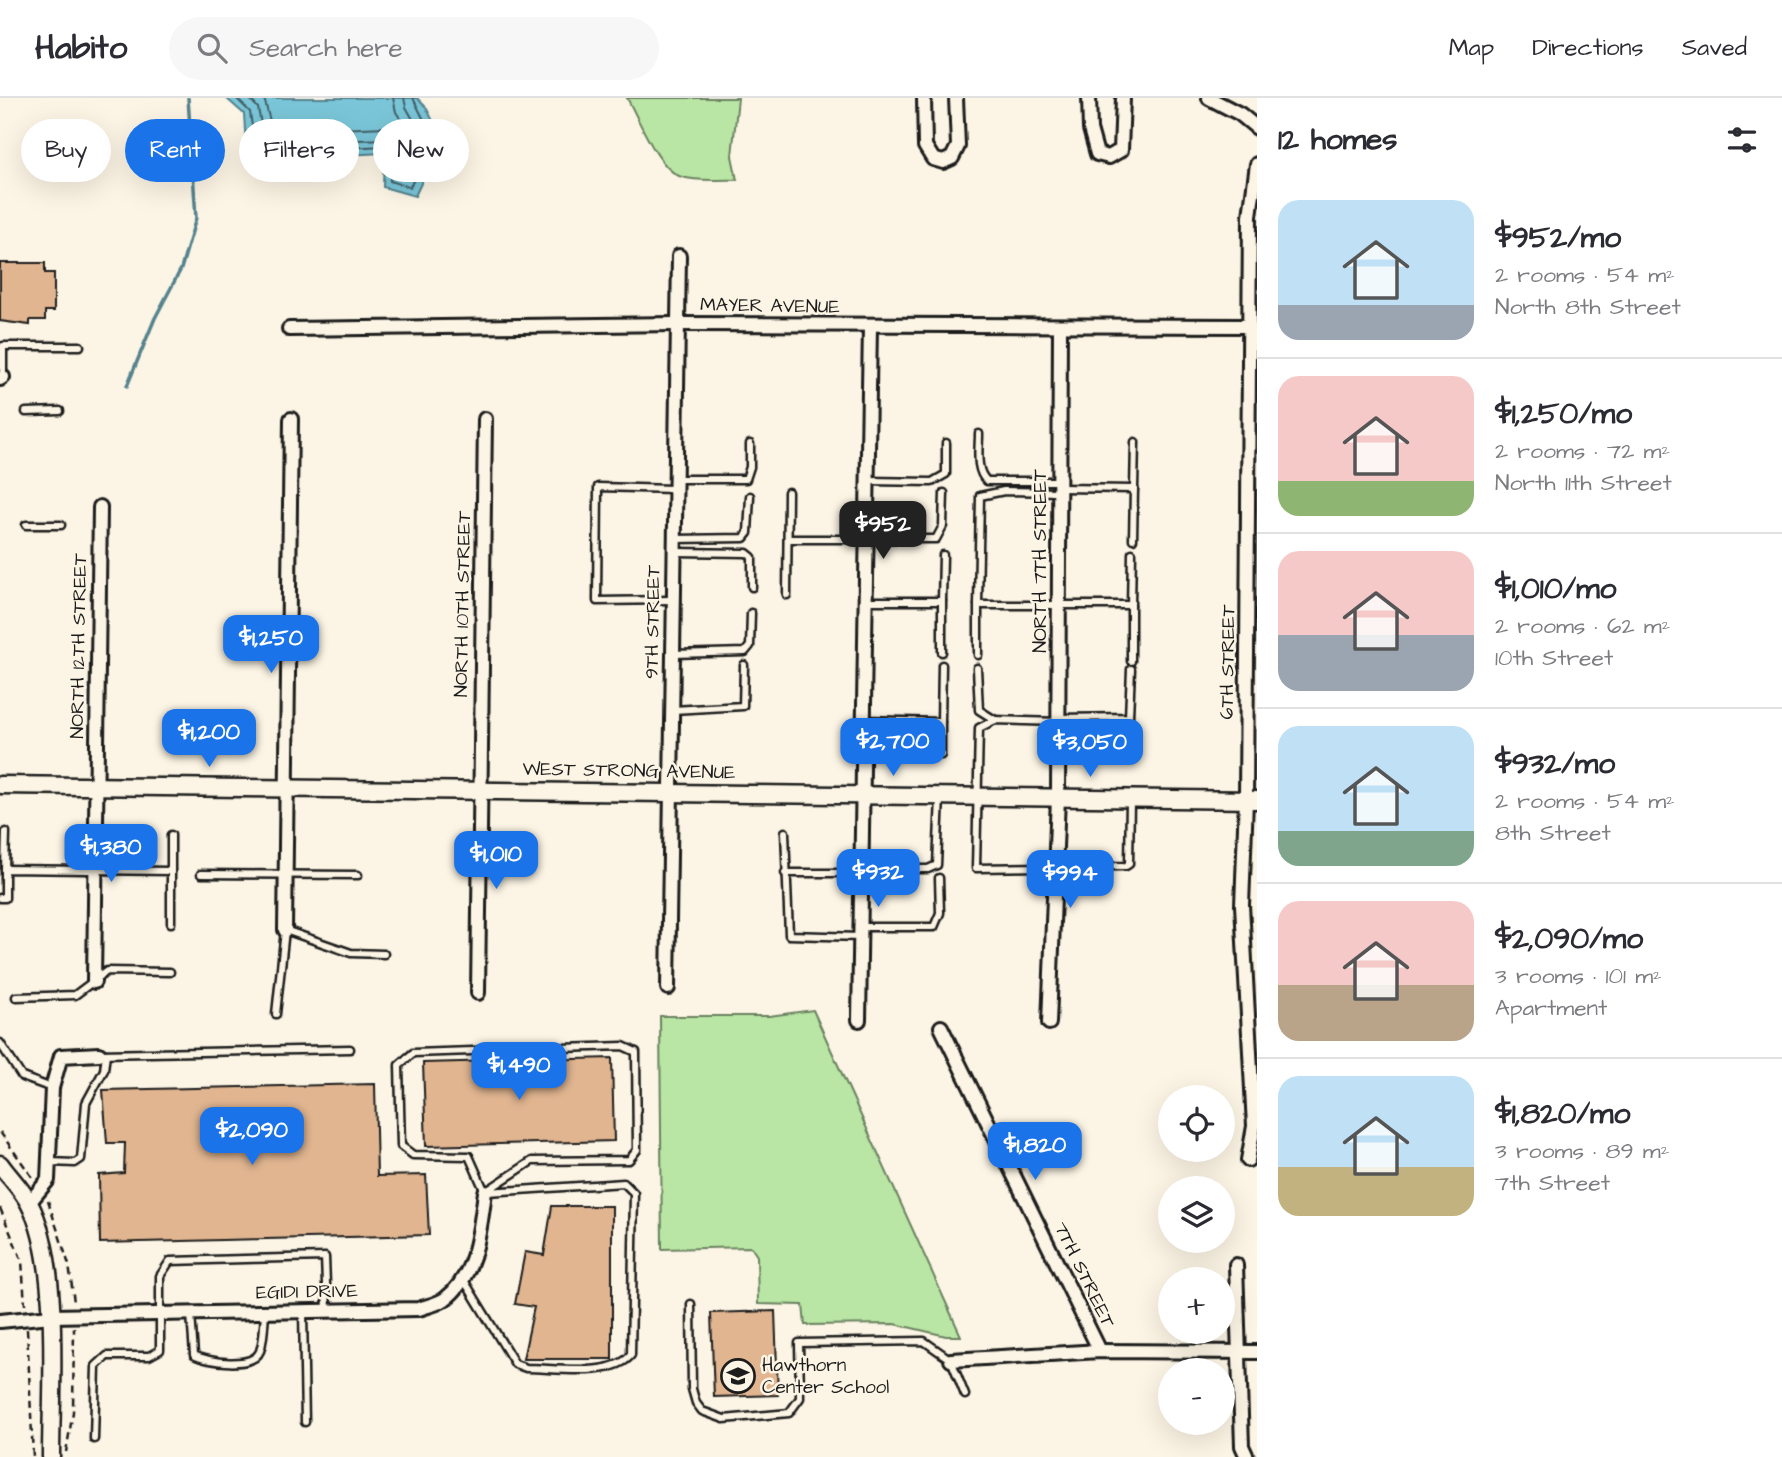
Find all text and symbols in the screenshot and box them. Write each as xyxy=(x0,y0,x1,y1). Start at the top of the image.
search box xyxy=(169,17,659,80)
text: Habito xyxy=(35,25,127,71)
icon: search xyxy=(193,29,231,67)
text: Search here xyxy=(249,30,403,66)
text: Map xyxy=(1449,31,1494,65)
text: Directions xyxy=(1532,31,1644,65)
text: Saved xyxy=(1682,31,1747,65)
chip: Buy xyxy=(21,119,111,182)
chip: Rent xyxy=(125,119,225,182)
chip: Filters xyxy=(239,119,359,182)
chip: New xyxy=(373,119,469,182)
text: 12 homes xyxy=(1278,119,1397,161)
icon: filters xyxy=(1723,121,1761,159)
text: $952/mo xyxy=(1495,217,1621,259)
icon: home xyxy=(1334,228,1418,312)
text: 2 rooms · 54 m² xyxy=(1495,259,1675,291)
street label: MAYER AVENUE xyxy=(700,291,840,321)
text: North 8th Street xyxy=(1495,291,1681,323)
text: $1,250/mo xyxy=(1495,393,1632,435)
icon: home xyxy=(1334,404,1418,488)
text: 2 rooms · 72 m² xyxy=(1495,435,1670,467)
text: North 11th Street xyxy=(1495,467,1672,499)
street label: NORTH 7TH STREET xyxy=(1027,469,1054,653)
pin: $952 xyxy=(842,502,924,561)
text: $952 xyxy=(855,508,911,540)
street label: NORTH 10TH STREET xyxy=(448,510,478,697)
street label: NORTH 12TH STREET xyxy=(64,553,94,739)
street label: 9TH STREET xyxy=(639,565,667,679)
text: $1,010/mo xyxy=(1495,568,1616,610)
icon: home xyxy=(1334,579,1418,663)
street label: 6TH STREET xyxy=(1214,604,1243,720)
text: 2 rooms · 62 m² xyxy=(1495,610,1670,642)
pin: $1,250 xyxy=(214,616,328,675)
text: $1,250 xyxy=(239,622,303,654)
text: 10th Street xyxy=(1495,642,1613,674)
pin: $1,200 xyxy=(152,710,266,769)
text: $1,200 xyxy=(178,716,240,748)
pin: $2,700 xyxy=(836,718,950,778)
pin: $3,050 xyxy=(1033,720,1147,779)
text: $2,700 xyxy=(856,725,930,757)
text: $3,050 xyxy=(1053,726,1127,758)
text: $932/mo xyxy=(1495,743,1615,785)
icon: home xyxy=(1334,754,1418,838)
street label: WEST STRONG AVENUE xyxy=(522,756,736,786)
text: 2 rooms · 54 m² xyxy=(1495,785,1675,817)
text: 8th Street xyxy=(1495,817,1611,849)
pin: $1,380 xyxy=(54,824,168,884)
text: $1,380 xyxy=(81,831,141,863)
pin: $1,010 xyxy=(439,832,553,891)
text: $1,010 xyxy=(470,838,522,870)
pin: $932 xyxy=(837,850,919,909)
pin: $994 xyxy=(1029,850,1111,910)
text: $932 xyxy=(853,856,903,888)
text: $994 xyxy=(1043,857,1097,889)
text: $2,090/mo xyxy=(1495,918,1643,960)
icon: home xyxy=(1334,929,1418,1013)
text: 3 rooms · 101 m² xyxy=(1495,960,1662,992)
text: Apartment xyxy=(1495,992,1607,1024)
pin: $1,490 xyxy=(462,1042,576,1102)
text: $1,490 xyxy=(487,1049,551,1081)
map controls xyxy=(1158,1085,1235,1435)
button: locate xyxy=(1158,1085,1235,1162)
text: $1,820/mo xyxy=(1495,1093,1630,1135)
icon: home xyxy=(1334,1104,1418,1188)
pin: $2,090 xyxy=(195,1108,309,1167)
text: $2,090 xyxy=(216,1114,288,1146)
pin: $1,820 xyxy=(978,1122,1092,1182)
text: $1,820 xyxy=(1004,1129,1066,1161)
text: 3 rooms · 89 m² xyxy=(1495,1135,1669,1167)
text: 7th Street xyxy=(1495,1167,1610,1199)
button: layers xyxy=(1158,1176,1235,1253)
street label: 7TH STREET xyxy=(1047,1218,1121,1333)
button: + xyxy=(1158,1267,1235,1344)
street label: EGIDI DRIVE xyxy=(256,1278,358,1306)
place label: Hawthorn Center School xyxy=(762,1352,889,1401)
school or university icon: Hawthorn Center School xyxy=(719,1357,757,1395)
button: − xyxy=(1158,1358,1235,1435)

